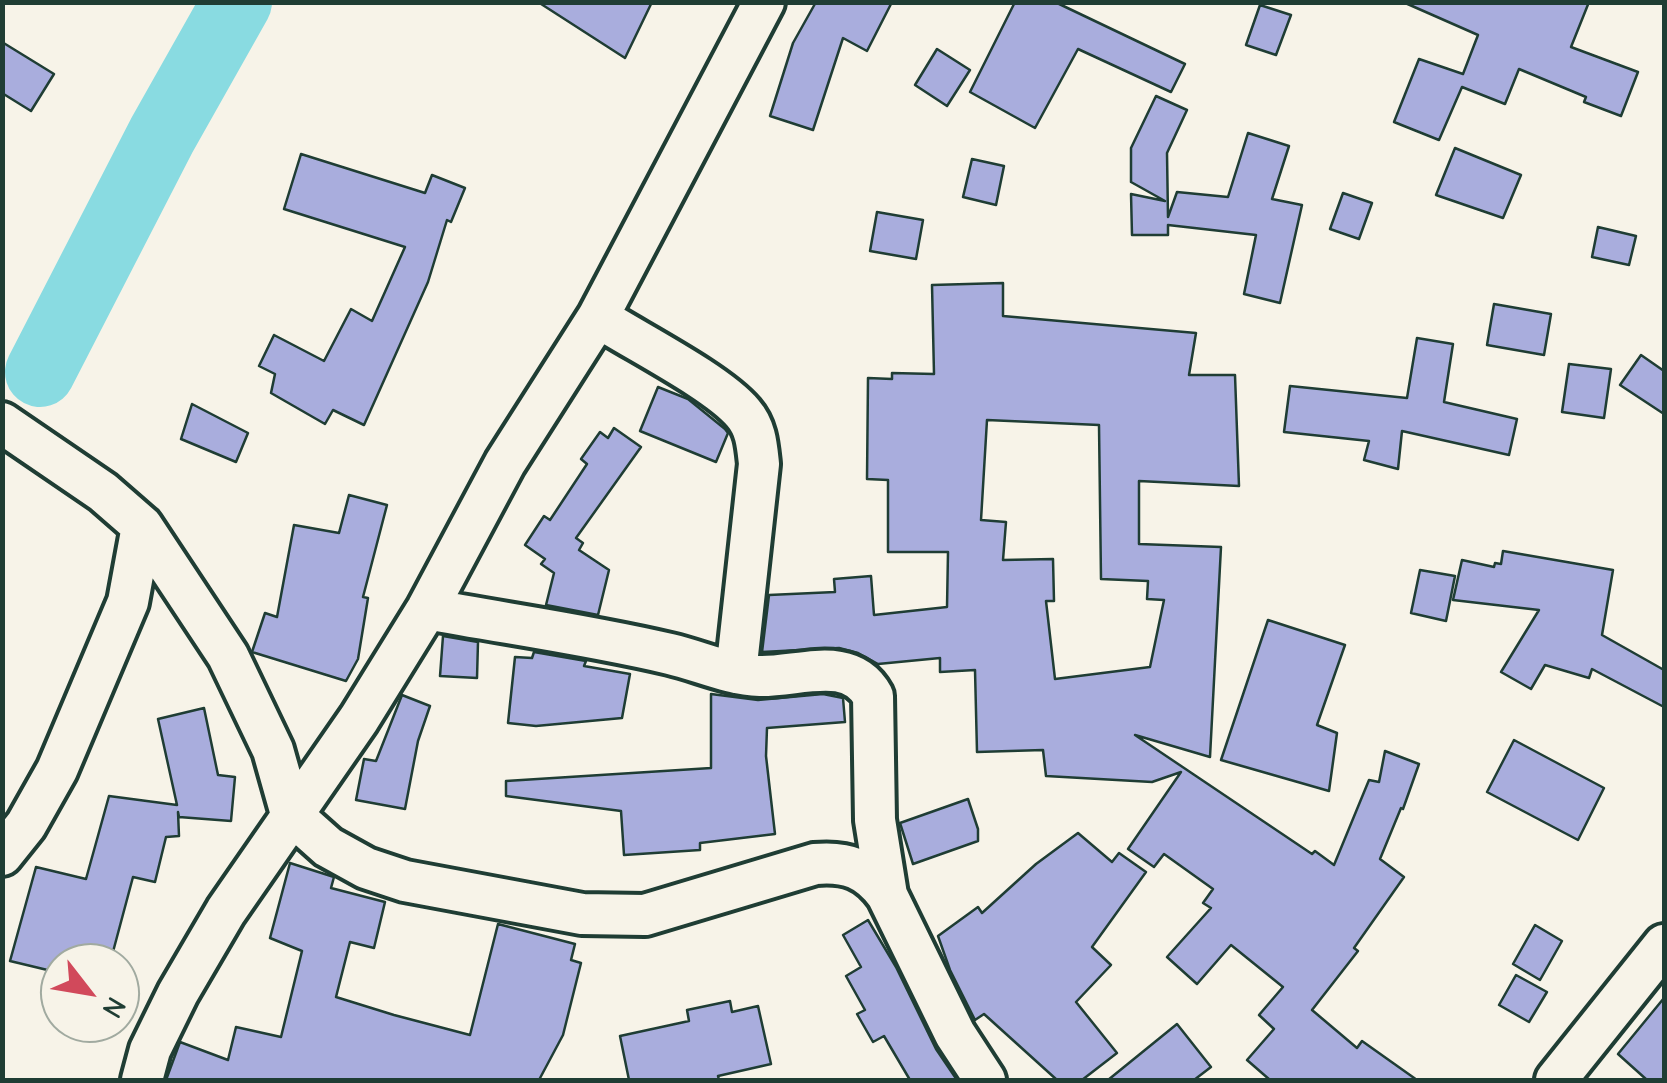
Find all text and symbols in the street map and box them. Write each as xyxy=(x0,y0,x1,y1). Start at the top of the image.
north arrow xyxy=(40,943,140,1043)
text: N xyxy=(96,991,132,1023)

